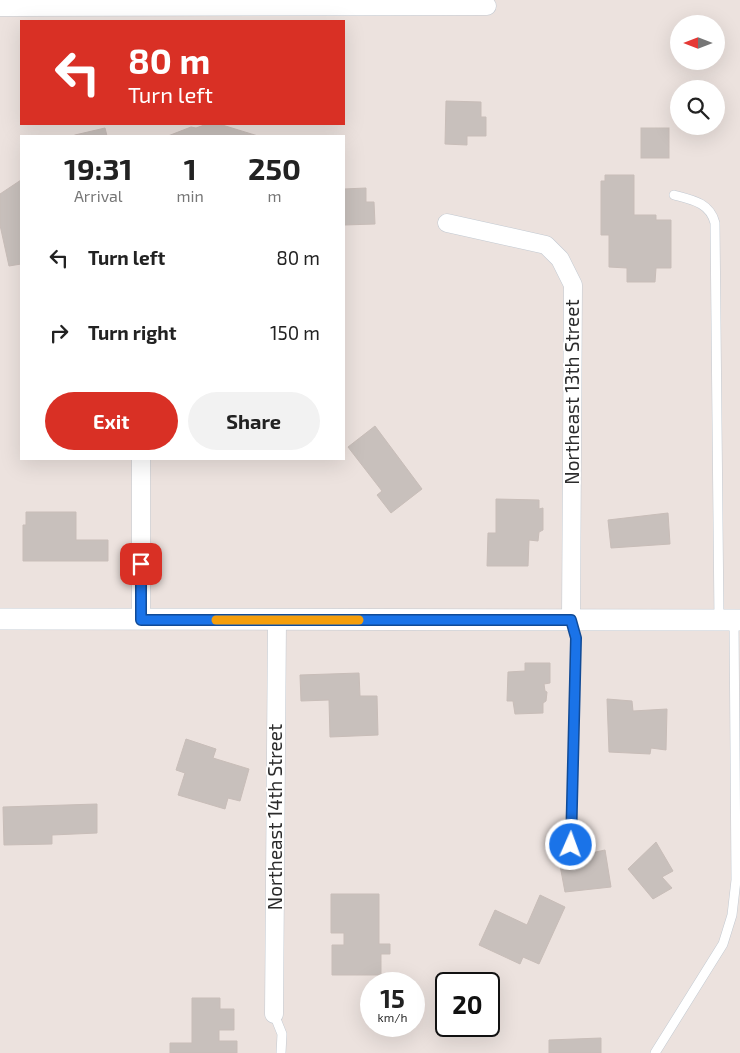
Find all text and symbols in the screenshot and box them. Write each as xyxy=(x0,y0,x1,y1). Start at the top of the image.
north arrow xyxy=(670,15,725,70)
map controls xyxy=(670,15,725,135)
text: 80 m xyxy=(128,39,210,81)
icon: left xyxy=(45,40,110,105)
button: search xyxy=(670,80,725,135)
text: Turn left xyxy=(128,81,213,107)
text: 19:31 xyxy=(64,150,132,186)
text: 1 xyxy=(184,150,197,186)
text: 250 xyxy=(248,150,301,186)
text: Arrival xyxy=(74,186,123,205)
text: min xyxy=(177,186,204,205)
text: m xyxy=(267,186,281,205)
icon: left xyxy=(45,244,73,272)
text: Turn left xyxy=(88,246,165,269)
text: 80 m xyxy=(276,246,320,269)
street label: Northeast 13th Street xyxy=(560,299,583,485)
icon: right xyxy=(45,319,73,347)
text: Turn right xyxy=(88,321,176,344)
text: 150 m xyxy=(270,321,320,344)
button: Exit xyxy=(45,392,178,450)
button: Share xyxy=(188,392,320,450)
pin xyxy=(120,543,162,585)
icon: arrive xyxy=(127,550,155,578)
street label: Northeast 14th Street xyxy=(263,724,286,910)
position arrow xyxy=(544,818,596,870)
speed limit sign: 20 xyxy=(435,972,500,1037)
text: 15 xyxy=(380,983,405,1013)
text: km/h xyxy=(378,1010,407,1024)

